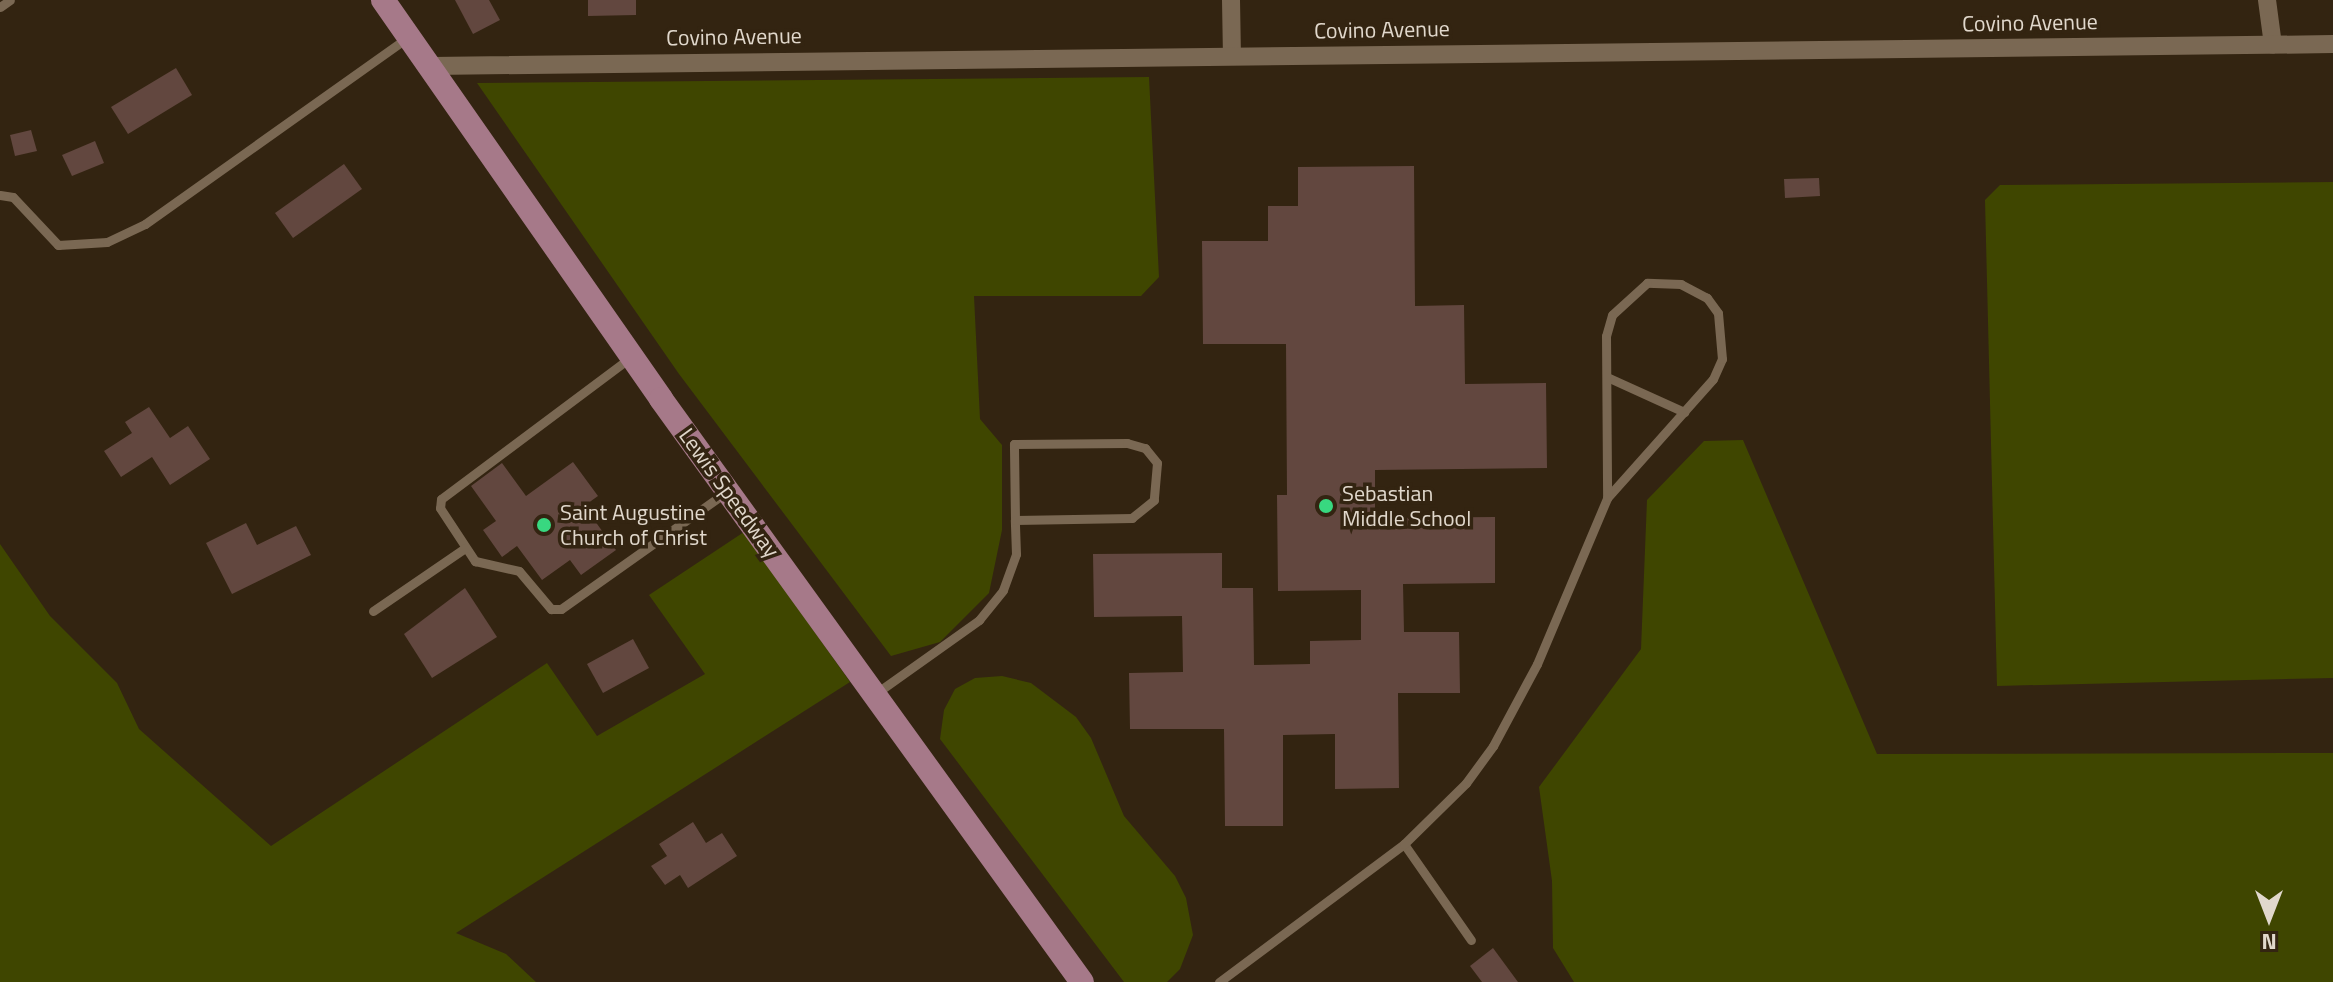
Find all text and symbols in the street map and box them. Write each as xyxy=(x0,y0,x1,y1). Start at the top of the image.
street label: Covino Avenue xyxy=(1962,9,2098,37)
street label: Covino Avenue xyxy=(1314,16,1450,44)
street label: Covino Avenue xyxy=(666,23,802,51)
street label: Lewis Speedway xyxy=(673,423,785,563)
place label: Sebastian Middle School xyxy=(1342,480,1471,532)
marker: Sebastian Middle School xyxy=(1317,497,1335,515)
place label: Saint Augustine Church of Christ xyxy=(560,499,707,550)
marker: Saint Augustine Church of Christ xyxy=(535,516,553,534)
north arrow xyxy=(2229,878,2309,958)
text: N xyxy=(2261,925,2277,959)

